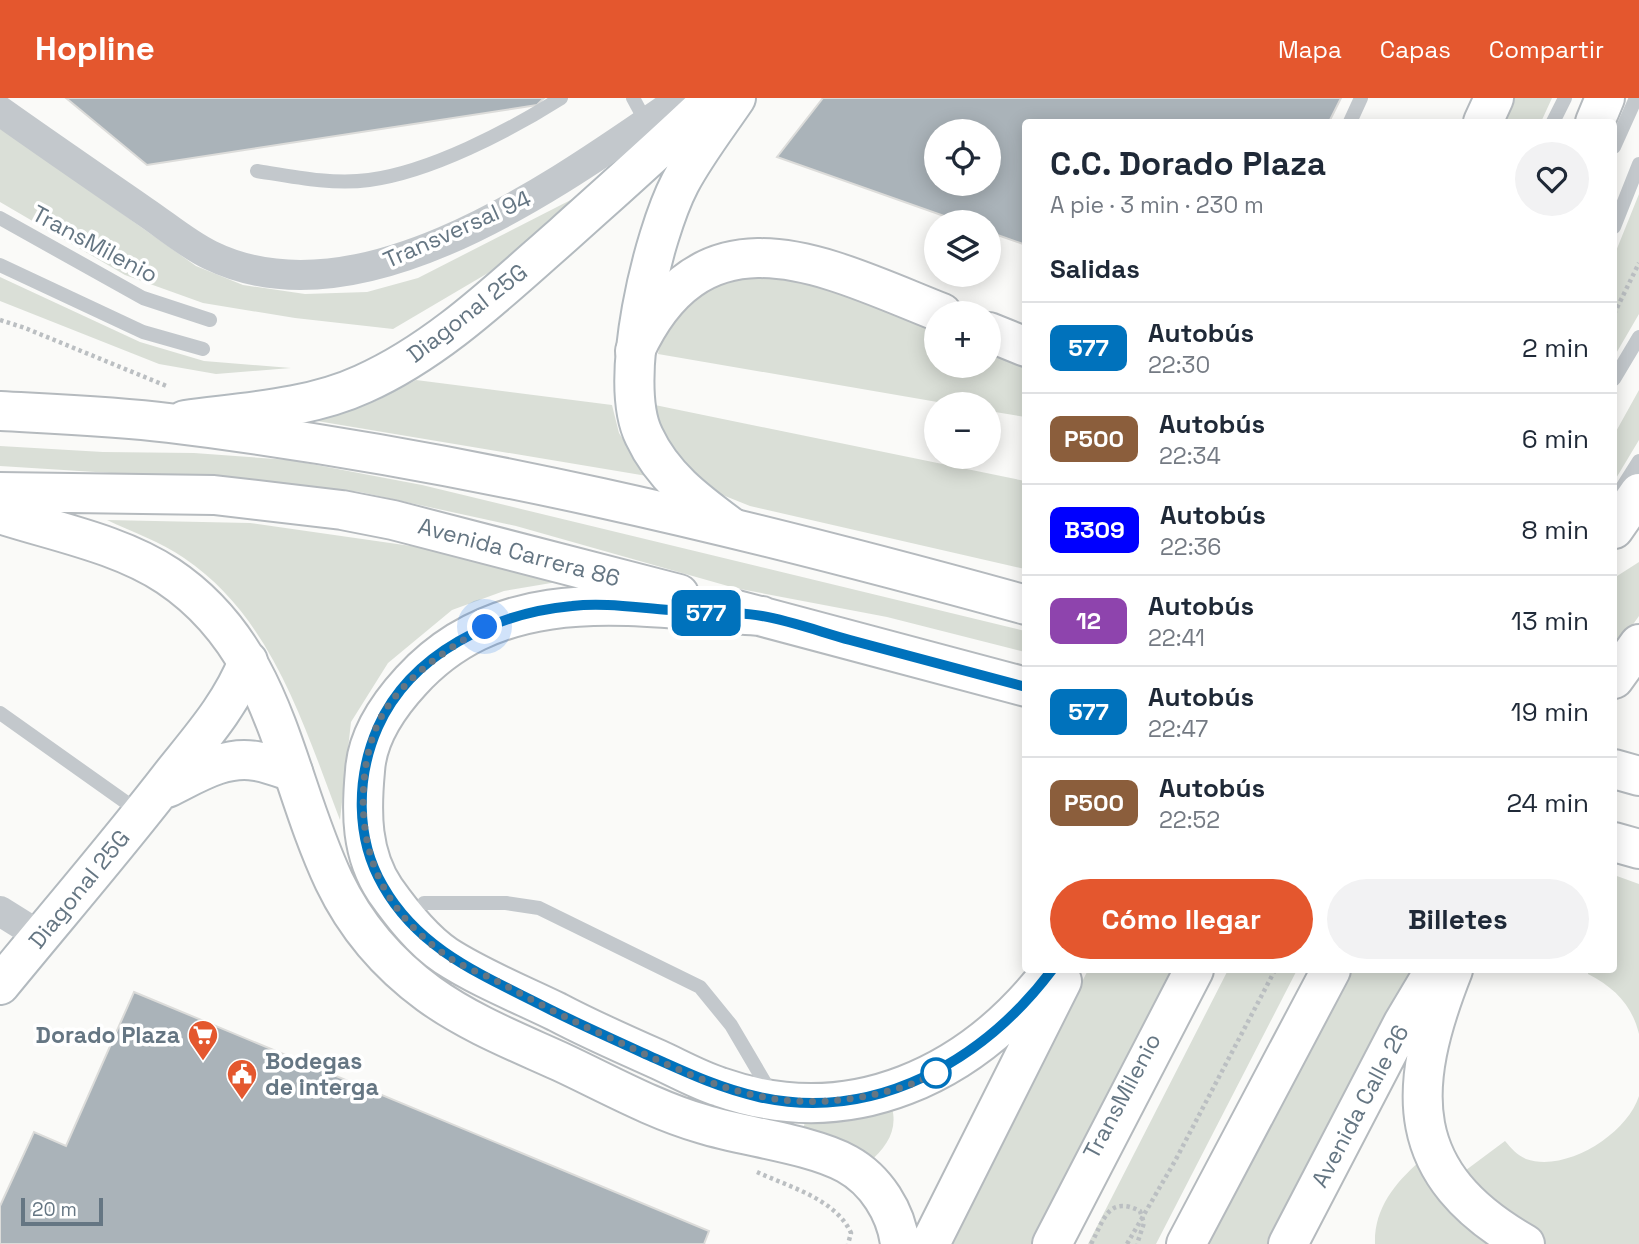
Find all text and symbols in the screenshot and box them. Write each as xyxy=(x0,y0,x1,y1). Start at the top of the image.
text: Hopline xyxy=(35,28,155,70)
text: Mapa xyxy=(1278,34,1342,65)
text: Capas xyxy=(1380,34,1451,65)
text: Compartir xyxy=(1489,34,1604,65)
map controls xyxy=(924,119,1001,469)
button: locate xyxy=(924,119,1001,196)
button: heart xyxy=(1515,142,1589,216)
text: C.C. Dorado Plaza xyxy=(1050,143,1326,185)
street label: Transversal 94 xyxy=(379,183,535,275)
text: A pie · 3 min · 230 m xyxy=(1050,190,1264,220)
street label: TransMilenio xyxy=(27,198,163,290)
button: layers xyxy=(924,210,1001,287)
text: Salidas xyxy=(1050,252,1140,286)
street label: Diagonal 25G xyxy=(401,257,533,369)
button: + xyxy=(924,301,1001,378)
text: Autobús xyxy=(1148,316,1254,350)
text: 2 min xyxy=(1522,331,1589,365)
text: 577 xyxy=(1068,332,1109,363)
text: 22:30 xyxy=(1148,350,1210,380)
button: − xyxy=(924,392,1001,469)
text: Autobús xyxy=(1159,407,1265,441)
text: 6 min xyxy=(1522,422,1589,456)
text: P500 xyxy=(1064,423,1124,454)
text: 22:34 xyxy=(1159,441,1221,471)
text: Autobús xyxy=(1160,498,1266,532)
street label: Avenida Carrera 86 xyxy=(415,511,623,593)
text: 8 min xyxy=(1521,513,1589,547)
text: B309 xyxy=(1064,514,1125,545)
text: 22:36 xyxy=(1160,532,1221,562)
text: Autobús xyxy=(1148,589,1254,623)
line badge: 577 xyxy=(666,590,746,636)
text: 577 xyxy=(686,597,726,628)
text: 13 min xyxy=(1511,604,1589,638)
text: 12 xyxy=(1076,605,1101,636)
your location xyxy=(467,609,502,644)
text: 22:41 xyxy=(1148,623,1205,653)
text: Autobús xyxy=(1148,680,1254,714)
text: 19 min xyxy=(1511,695,1589,729)
text: 577 xyxy=(1068,696,1109,727)
text: 22:47 xyxy=(1148,714,1208,744)
text: Autobús xyxy=(1159,771,1265,805)
text: 24 min xyxy=(1506,786,1589,820)
text: P500 xyxy=(1064,787,1124,818)
text: 22:52 xyxy=(1159,805,1220,835)
street label: Diagonal 25G xyxy=(22,823,136,955)
button: Cómo llegar xyxy=(1050,879,1313,959)
button: Billetes xyxy=(1327,879,1589,959)
supermarket icon: Dorado Plaza xyxy=(186,1018,220,1062)
street label: Avenida Calle 26 xyxy=(1304,1019,1416,1193)
place label: Dorado Plaza xyxy=(36,1020,180,1050)
street label: TransMilenio xyxy=(1076,1028,1168,1164)
place label: Bodegas de interga xyxy=(265,1046,379,1102)
public building icon: Bodegas de interga xyxy=(225,1057,259,1101)
unlabelled marker xyxy=(921,1058,951,1088)
scale bar xyxy=(21,1195,103,1227)
text: 20 m xyxy=(32,1197,77,1222)

